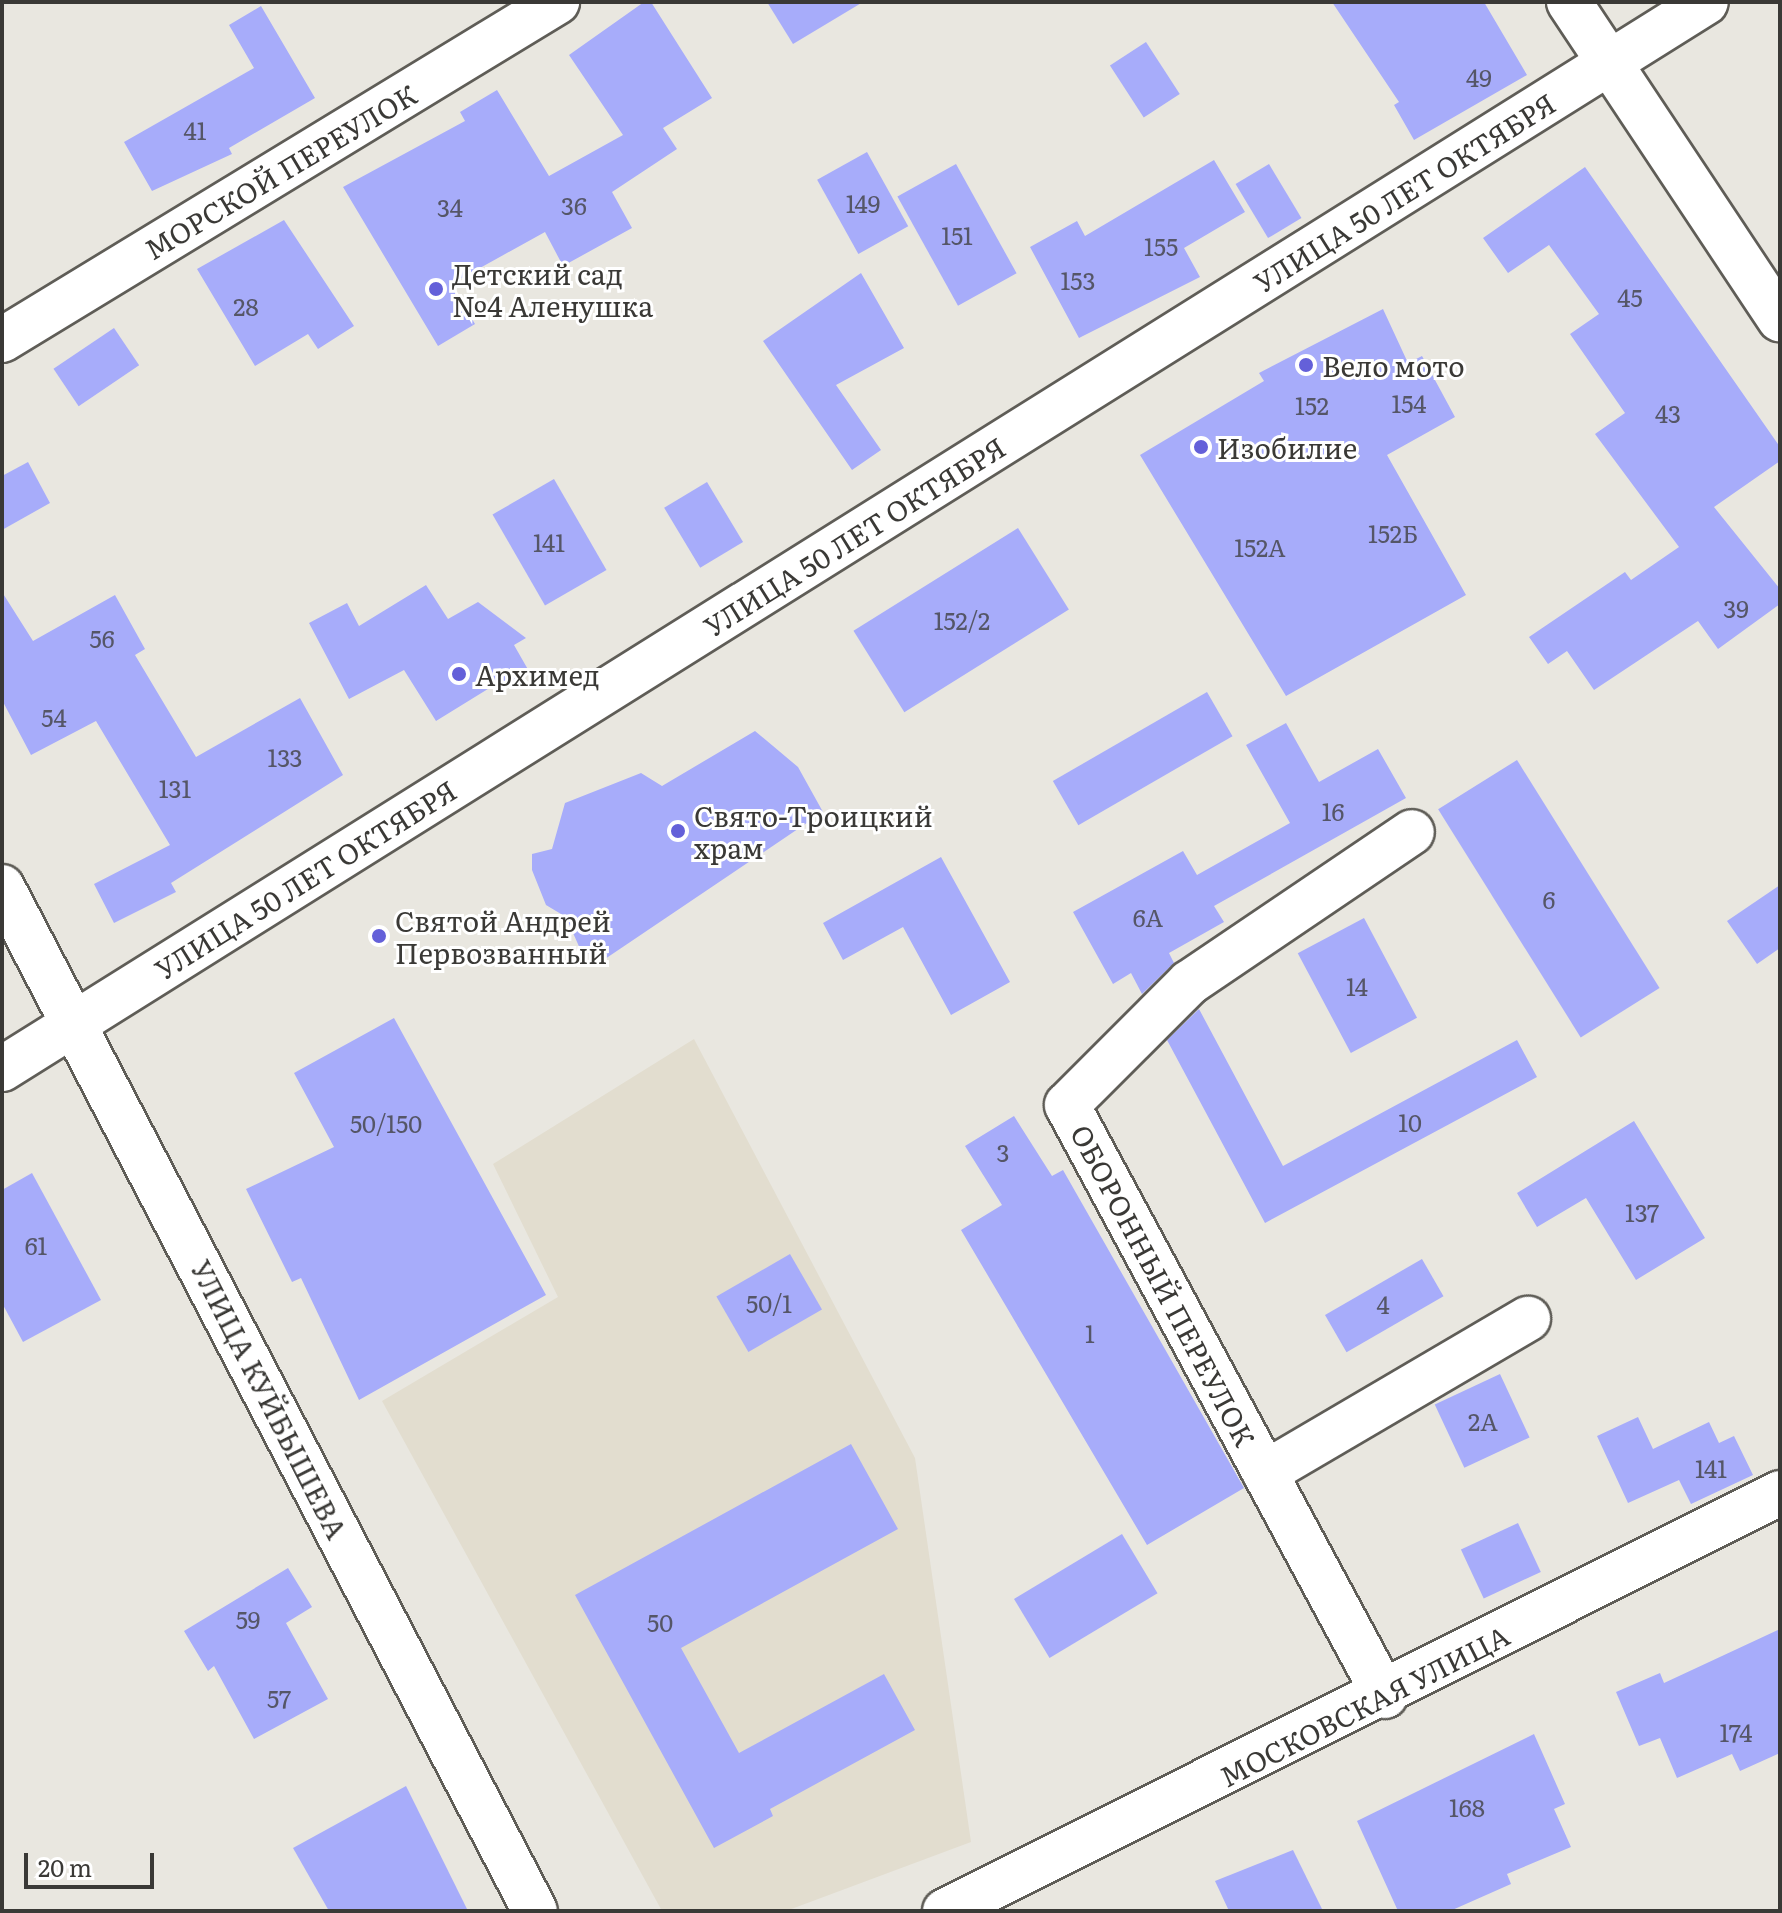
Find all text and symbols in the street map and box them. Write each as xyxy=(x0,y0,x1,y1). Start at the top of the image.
house number: 49 xyxy=(1466,63,1492,91)
street label: МОРСКОЙ ПЕРЕУЛОК xyxy=(138,76,422,266)
street label: УЛИЦА 50 ЛЕТ ОКТЯБРЯ xyxy=(1247,85,1561,299)
house number: 41 xyxy=(184,116,206,144)
house number: 149 xyxy=(846,189,880,217)
house number: 36 xyxy=(561,191,587,219)
house number: 34 xyxy=(437,193,463,221)
house number: 151 xyxy=(941,221,973,249)
house number: 155 xyxy=(1144,232,1178,260)
place label: Детский сад №4 Аленушка xyxy=(452,256,653,322)
house number: 153 xyxy=(1061,266,1095,294)
marker: Детский сад №4 Аленушка xyxy=(427,280,445,298)
house number: 45 xyxy=(1617,283,1643,311)
house number: 28 xyxy=(233,292,259,320)
place label: Вело мото xyxy=(1322,348,1465,382)
marker: Вело мото xyxy=(1297,356,1315,374)
house number: 154 xyxy=(1391,389,1427,417)
house number: 152 xyxy=(1295,391,1329,419)
house number: 43 xyxy=(1655,399,1681,427)
street label: УЛИЦА 50 ЛЕТ ОКТЯБРЯ xyxy=(697,429,1011,643)
place label: Изобилие xyxy=(1217,430,1357,464)
marker: Изобилие xyxy=(1192,438,1210,456)
house number: 152Б xyxy=(1368,519,1418,547)
house number: 141 xyxy=(533,528,565,556)
house number: 152А xyxy=(1234,533,1286,561)
house number: 39 xyxy=(1723,594,1749,622)
house number: 152/2 xyxy=(934,606,990,634)
house number: 56 xyxy=(89,624,115,652)
place label: Архимед xyxy=(475,657,600,691)
marker: Архимед xyxy=(450,665,468,683)
house number: 54 xyxy=(41,703,67,731)
house number: 133 xyxy=(267,743,303,771)
street label: УЛИЦА 50 ЛЕТ ОКТЯБРЯ xyxy=(148,772,462,986)
house number: 131 xyxy=(159,774,191,802)
house number: 16 xyxy=(1322,797,1344,825)
place label: Свято-Троицкий храм xyxy=(694,798,933,864)
marker: Свято-Троицкий храм xyxy=(669,822,687,840)
house number: 6 xyxy=(1543,885,1555,913)
place label: Святой Андрей Первозванный xyxy=(395,903,611,969)
house number: 6А xyxy=(1133,903,1163,931)
marker: Святой Андрей Первозванный xyxy=(370,927,388,945)
house number: 14 xyxy=(1346,972,1368,1000)
house number: 10 xyxy=(1398,1108,1422,1136)
house number: 50/150 xyxy=(350,1109,422,1137)
street label: ОБОРОННЫЙ ПЕРЕУЛОК xyxy=(1065,1119,1263,1451)
house number: 3 xyxy=(996,1138,1010,1166)
house number: 137 xyxy=(1625,1198,1659,1226)
house number: 61 xyxy=(25,1231,47,1259)
street label: УЛИЦА КУЙБЫШЕВА xyxy=(185,1254,355,1544)
house number: 50/1 xyxy=(746,1289,792,1317)
house number: 4 xyxy=(1376,1290,1390,1318)
house number: 1 xyxy=(1085,1319,1095,1347)
house number: 2А xyxy=(1468,1407,1498,1435)
house number: 141 xyxy=(1695,1454,1727,1482)
house number: 59 xyxy=(236,1605,260,1633)
house number: 50 xyxy=(647,1608,673,1636)
street label: МОСКОВСКАЯ УЛИЦА xyxy=(1214,1617,1514,1793)
house number: 57 xyxy=(267,1684,291,1712)
house number: 174 xyxy=(1720,1718,1752,1746)
house number: 168 xyxy=(1449,1793,1485,1821)
scale bar xyxy=(28,1837,158,1887)
text: 20 m xyxy=(38,1849,92,1884)

